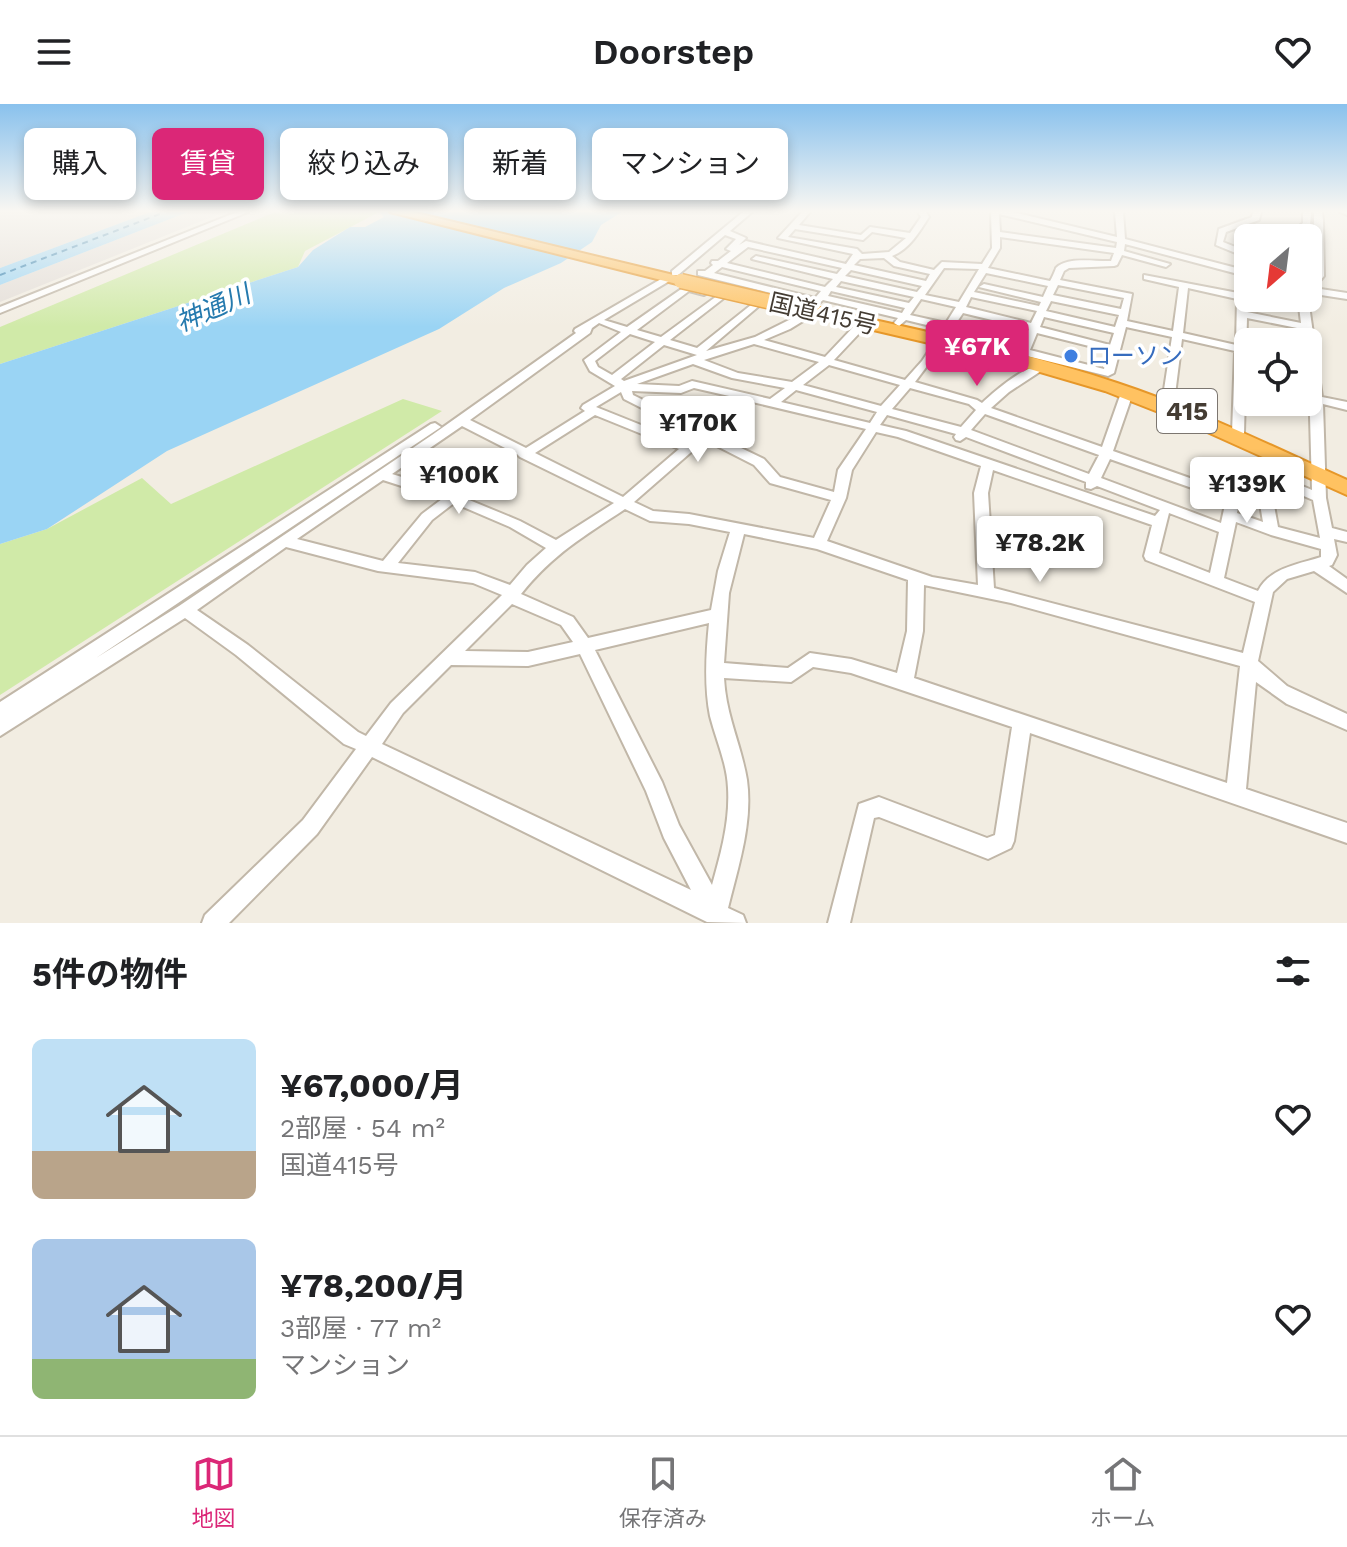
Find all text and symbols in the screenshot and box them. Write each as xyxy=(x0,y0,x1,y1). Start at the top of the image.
icon: menu xyxy=(32,30,76,74)
icon: heart xyxy=(1271,30,1315,74)
text: Doorstep xyxy=(593,31,754,73)
chip: 購入 xyxy=(24,128,136,200)
chip: 賃貸 xyxy=(152,128,264,200)
chip: 絞り込み xyxy=(280,128,448,200)
chip: 新着 xyxy=(464,128,576,200)
chip: マンション xyxy=(592,128,788,200)
north arrow xyxy=(1234,224,1322,312)
map controls xyxy=(1234,224,1322,416)
water label: 神通川 xyxy=(171,277,257,338)
street label: 国道415号 xyxy=(766,288,880,340)
pin: ¥67K xyxy=(930,320,1024,388)
button: locate xyxy=(1234,328,1322,416)
text: ¥67K xyxy=(944,331,1010,361)
place label: ローソン xyxy=(1087,342,1183,370)
marker: ローソン xyxy=(1062,347,1080,365)
road number: 415 xyxy=(1157,389,1217,433)
pin: ¥170K xyxy=(642,396,754,464)
text: ¥170K xyxy=(659,407,737,437)
pin: ¥100K xyxy=(403,448,515,516)
pin: ¥139K xyxy=(1191,457,1303,525)
text: ¥100K xyxy=(419,459,499,489)
text: ¥139K xyxy=(1208,468,1286,498)
pin: ¥78.2K xyxy=(975,516,1105,584)
text: ¥78.2K xyxy=(995,527,1085,557)
icon: filters xyxy=(1271,949,1315,993)
text: 5件の物件 xyxy=(32,954,188,994)
text: ¥67,000/月 xyxy=(280,1065,464,1105)
icon: home xyxy=(96,1071,192,1167)
icon: heart xyxy=(1271,1097,1315,1141)
text: 2部屋 · 54 m² xyxy=(280,1113,445,1143)
text: 国道415号 xyxy=(280,1150,399,1180)
text: ¥78,200/月 xyxy=(280,1265,467,1305)
icon: home xyxy=(96,1271,192,1367)
icon: heart xyxy=(1271,1297,1315,1341)
text: 3部屋 · 77 m² xyxy=(280,1313,441,1343)
text: マンション xyxy=(280,1350,410,1380)
tab: 地図 xyxy=(192,1452,236,1532)
tab: 保存済み xyxy=(619,1452,707,1532)
tab: ホーム xyxy=(1090,1452,1155,1532)

